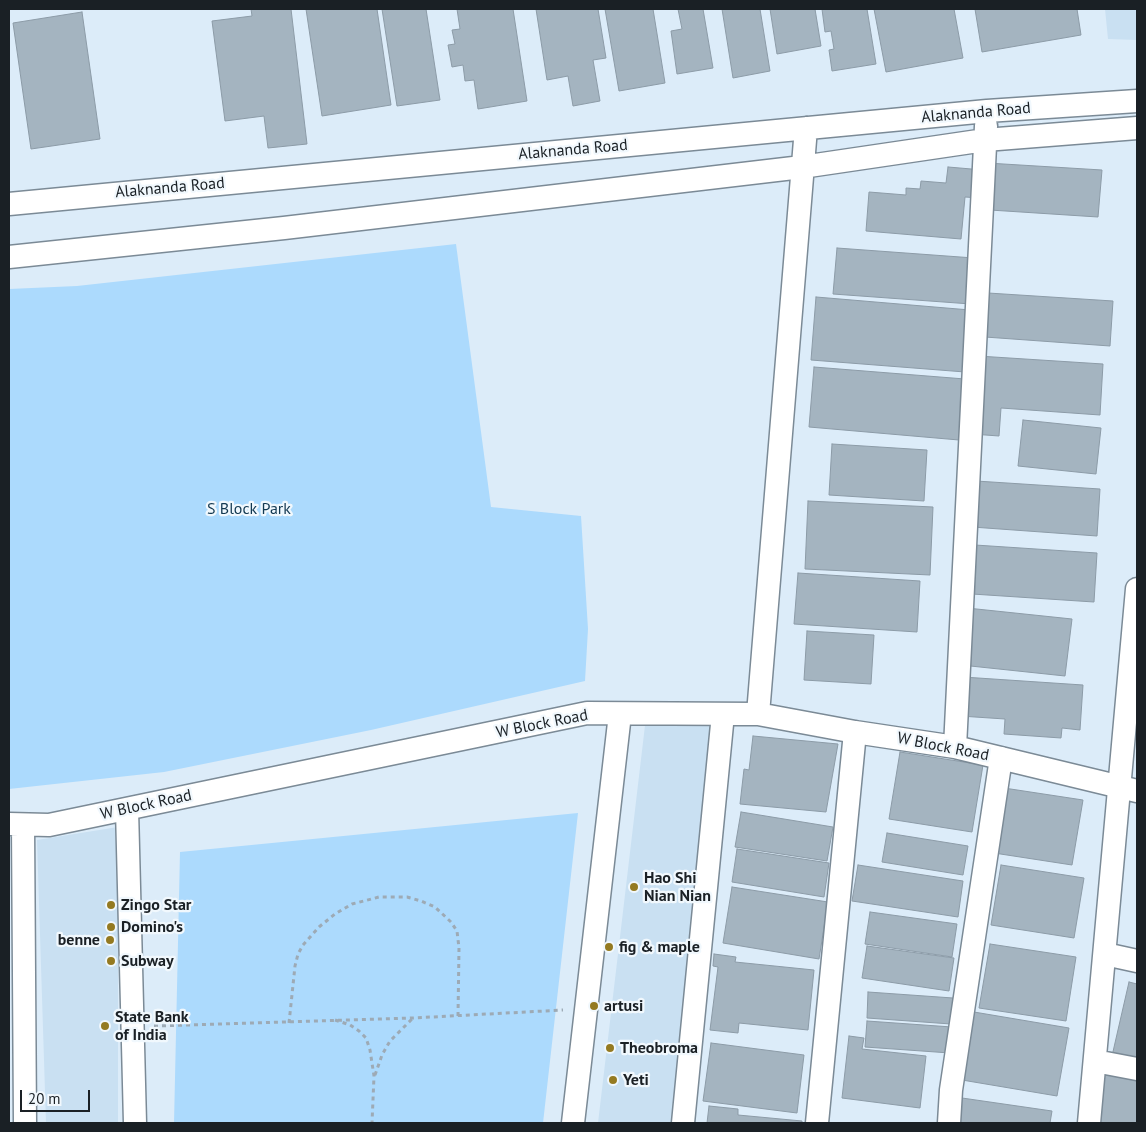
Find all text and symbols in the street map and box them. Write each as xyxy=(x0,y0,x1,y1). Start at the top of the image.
street label: Alaknanda Road xyxy=(920,99,1032,127)
street label: Alaknanda Road xyxy=(517,136,629,164)
street label: Alaknanda Road xyxy=(114,174,226,202)
park label: S Block Park xyxy=(207,499,291,519)
street label: W Block Road xyxy=(494,706,590,742)
street label: W Block Road xyxy=(895,729,991,765)
street label: W Block Road xyxy=(98,786,194,824)
place label: Hao Shi Nian Nian xyxy=(644,868,711,906)
marker: Hao Shi Nian Nian xyxy=(628,881,640,893)
place label: Zingo Star xyxy=(121,895,191,915)
marker: Zingo Star xyxy=(105,899,117,911)
place label: Domino's xyxy=(121,917,183,937)
marker: Domino's xyxy=(105,921,117,933)
place label: benne xyxy=(58,930,100,950)
marker: benne xyxy=(104,934,116,946)
place label: fig & maple xyxy=(619,937,700,957)
marker: fig & maple xyxy=(603,941,615,953)
place label: Subway xyxy=(121,951,174,971)
marker: Subway xyxy=(105,955,117,967)
place label: artusi xyxy=(604,996,643,1016)
marker: artusi xyxy=(588,1000,600,1012)
place label: State Bank of India xyxy=(115,1007,189,1045)
marker: State Bank of India xyxy=(99,1020,111,1032)
place label: Theobroma xyxy=(620,1038,698,1058)
marker: Theobroma xyxy=(604,1042,616,1054)
place label: Yeti xyxy=(623,1070,649,1090)
marker: Yeti xyxy=(607,1074,619,1086)
scale bar xyxy=(22,1080,92,1112)
text: 20 m xyxy=(28,1089,61,1108)

